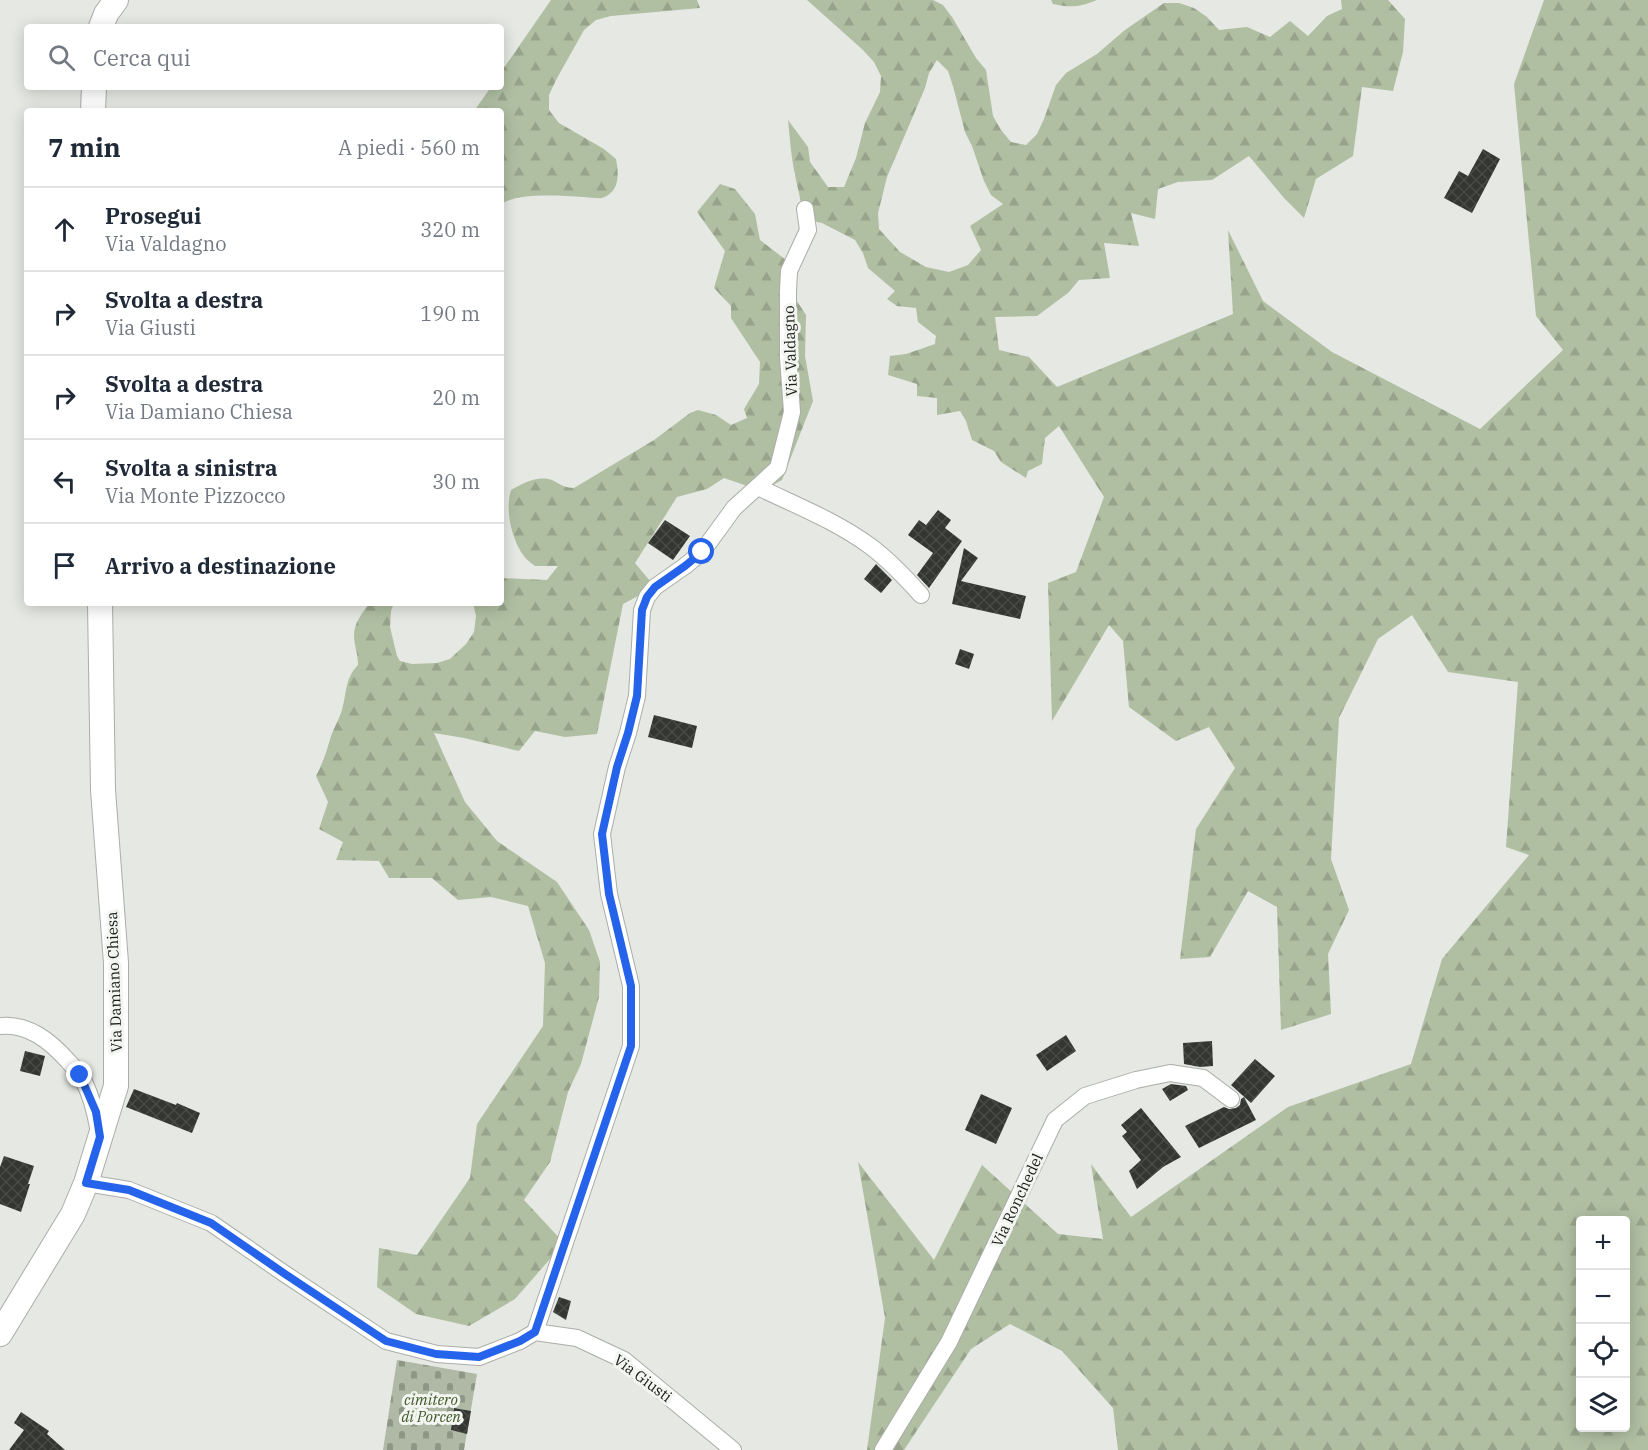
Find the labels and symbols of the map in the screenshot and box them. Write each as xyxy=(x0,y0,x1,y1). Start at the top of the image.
street label: Via Valdagno xyxy=(779,305,801,397)
route start xyxy=(688,538,714,564)
street label: Via Damiano Chiesa xyxy=(102,911,126,1053)
route end xyxy=(66,1061,92,1087)
street label: Via Ronchedel xyxy=(987,1150,1047,1250)
street label: Via Giusti xyxy=(610,1350,676,1406)
park label: cimitero di Porcen xyxy=(401,1390,461,1426)

